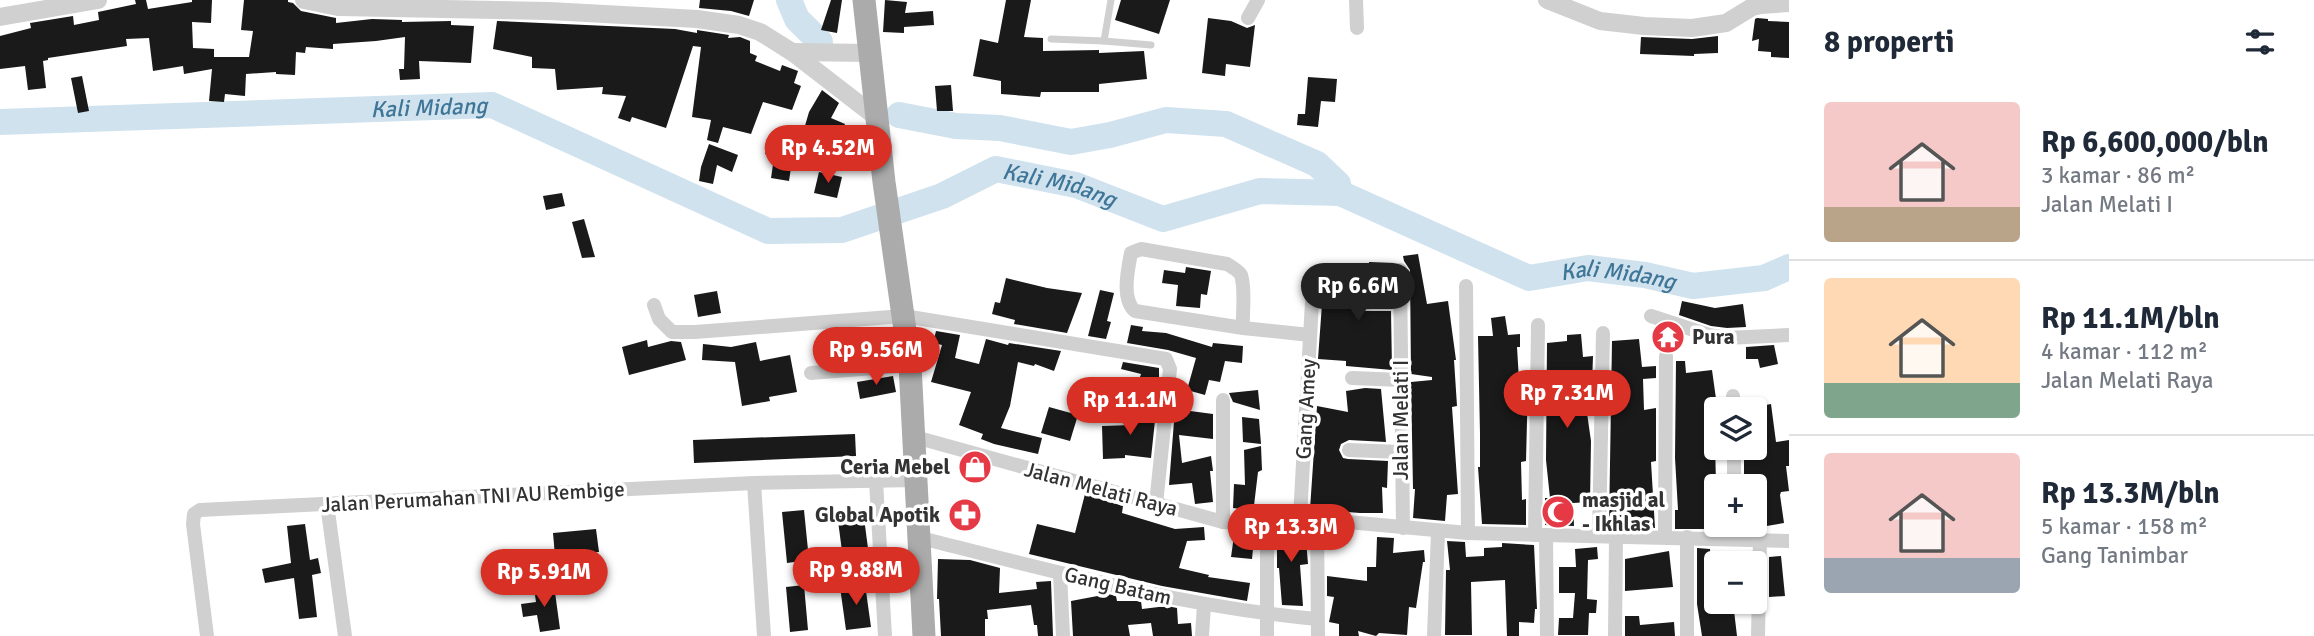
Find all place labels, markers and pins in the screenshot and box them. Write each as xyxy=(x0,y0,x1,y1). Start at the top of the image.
pin: Rp 4.52M xyxy=(756,125,900,185)
pin: Rp 6.6M xyxy=(1293,264,1423,323)
temple icon: Pura xyxy=(1649,318,1687,356)
place label: Pura xyxy=(1692,324,1735,350)
pin: Rp 9.56M xyxy=(804,328,948,387)
pin: Rp 7.31M xyxy=(1495,370,1639,430)
pin: Rp 11.1M xyxy=(1058,378,1202,437)
shop icon: Ceria Mebel xyxy=(956,448,994,486)
place label: Ceria Mebel xyxy=(840,454,950,480)
place label: masjid al - Ikhlas xyxy=(1582,487,1665,537)
mosque icon: masjid al - Ikhlas xyxy=(1539,493,1577,531)
pharmacy icon: Global Apotik xyxy=(946,496,984,534)
place label: Global Apotik xyxy=(815,502,940,528)
pin: Rp 13.3M xyxy=(1219,504,1363,564)
pin: Rp 9.88M xyxy=(784,548,928,607)
pin: Rp 5.91M xyxy=(472,550,616,609)

